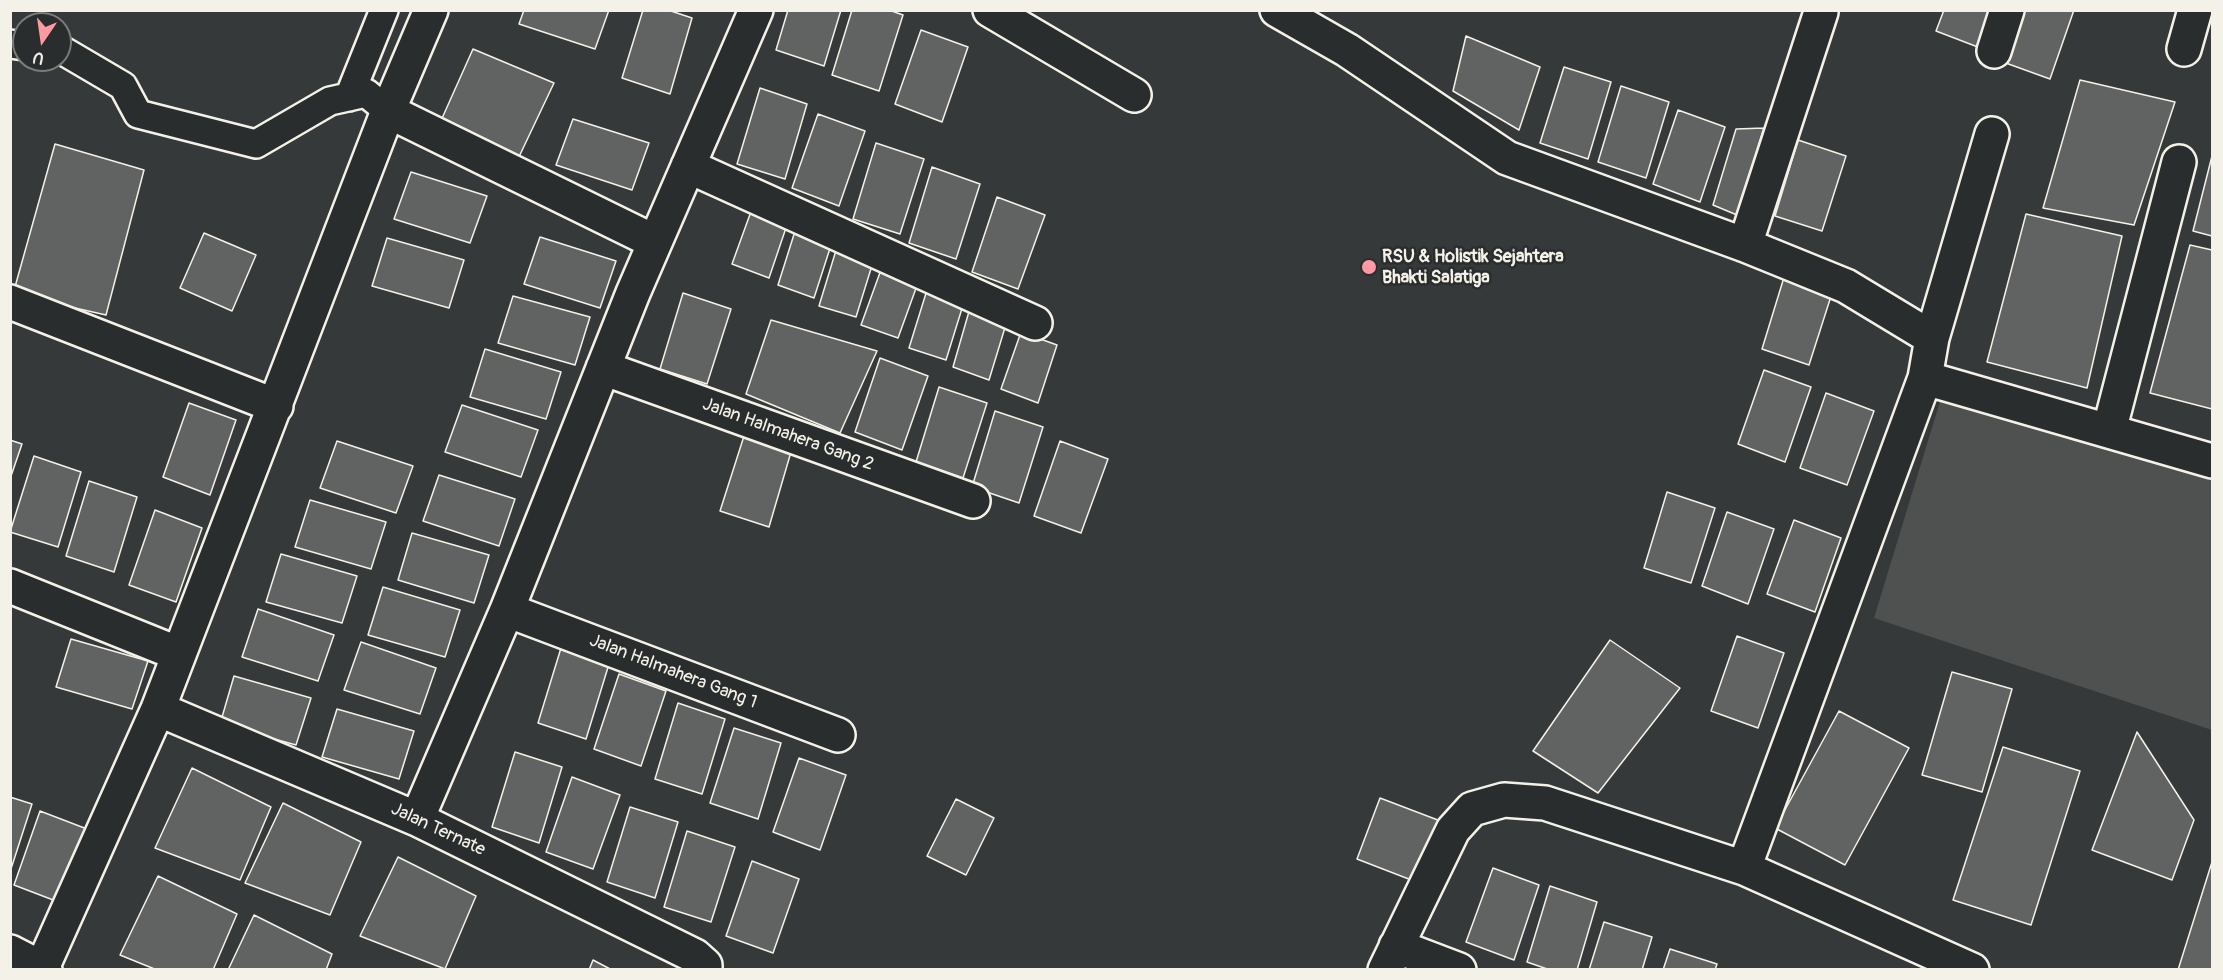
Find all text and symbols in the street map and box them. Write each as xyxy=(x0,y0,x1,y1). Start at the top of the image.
north arrow xyxy=(12,12,72,72)
text: U xyxy=(31,47,46,69)
place label: RSU & Holistik Sejahtera Bhakti Salatiga xyxy=(1382,246,1564,288)
marker: RSU & Holistik Sejahtera Bhakti Salatiga xyxy=(1360,258,1378,276)
street label: Jalan Halmahera Gang 2 xyxy=(699,394,877,476)
street label: Jalan Halmahera Gang 1 xyxy=(586,630,760,714)
street label: Jalan Ternate xyxy=(387,799,489,861)

